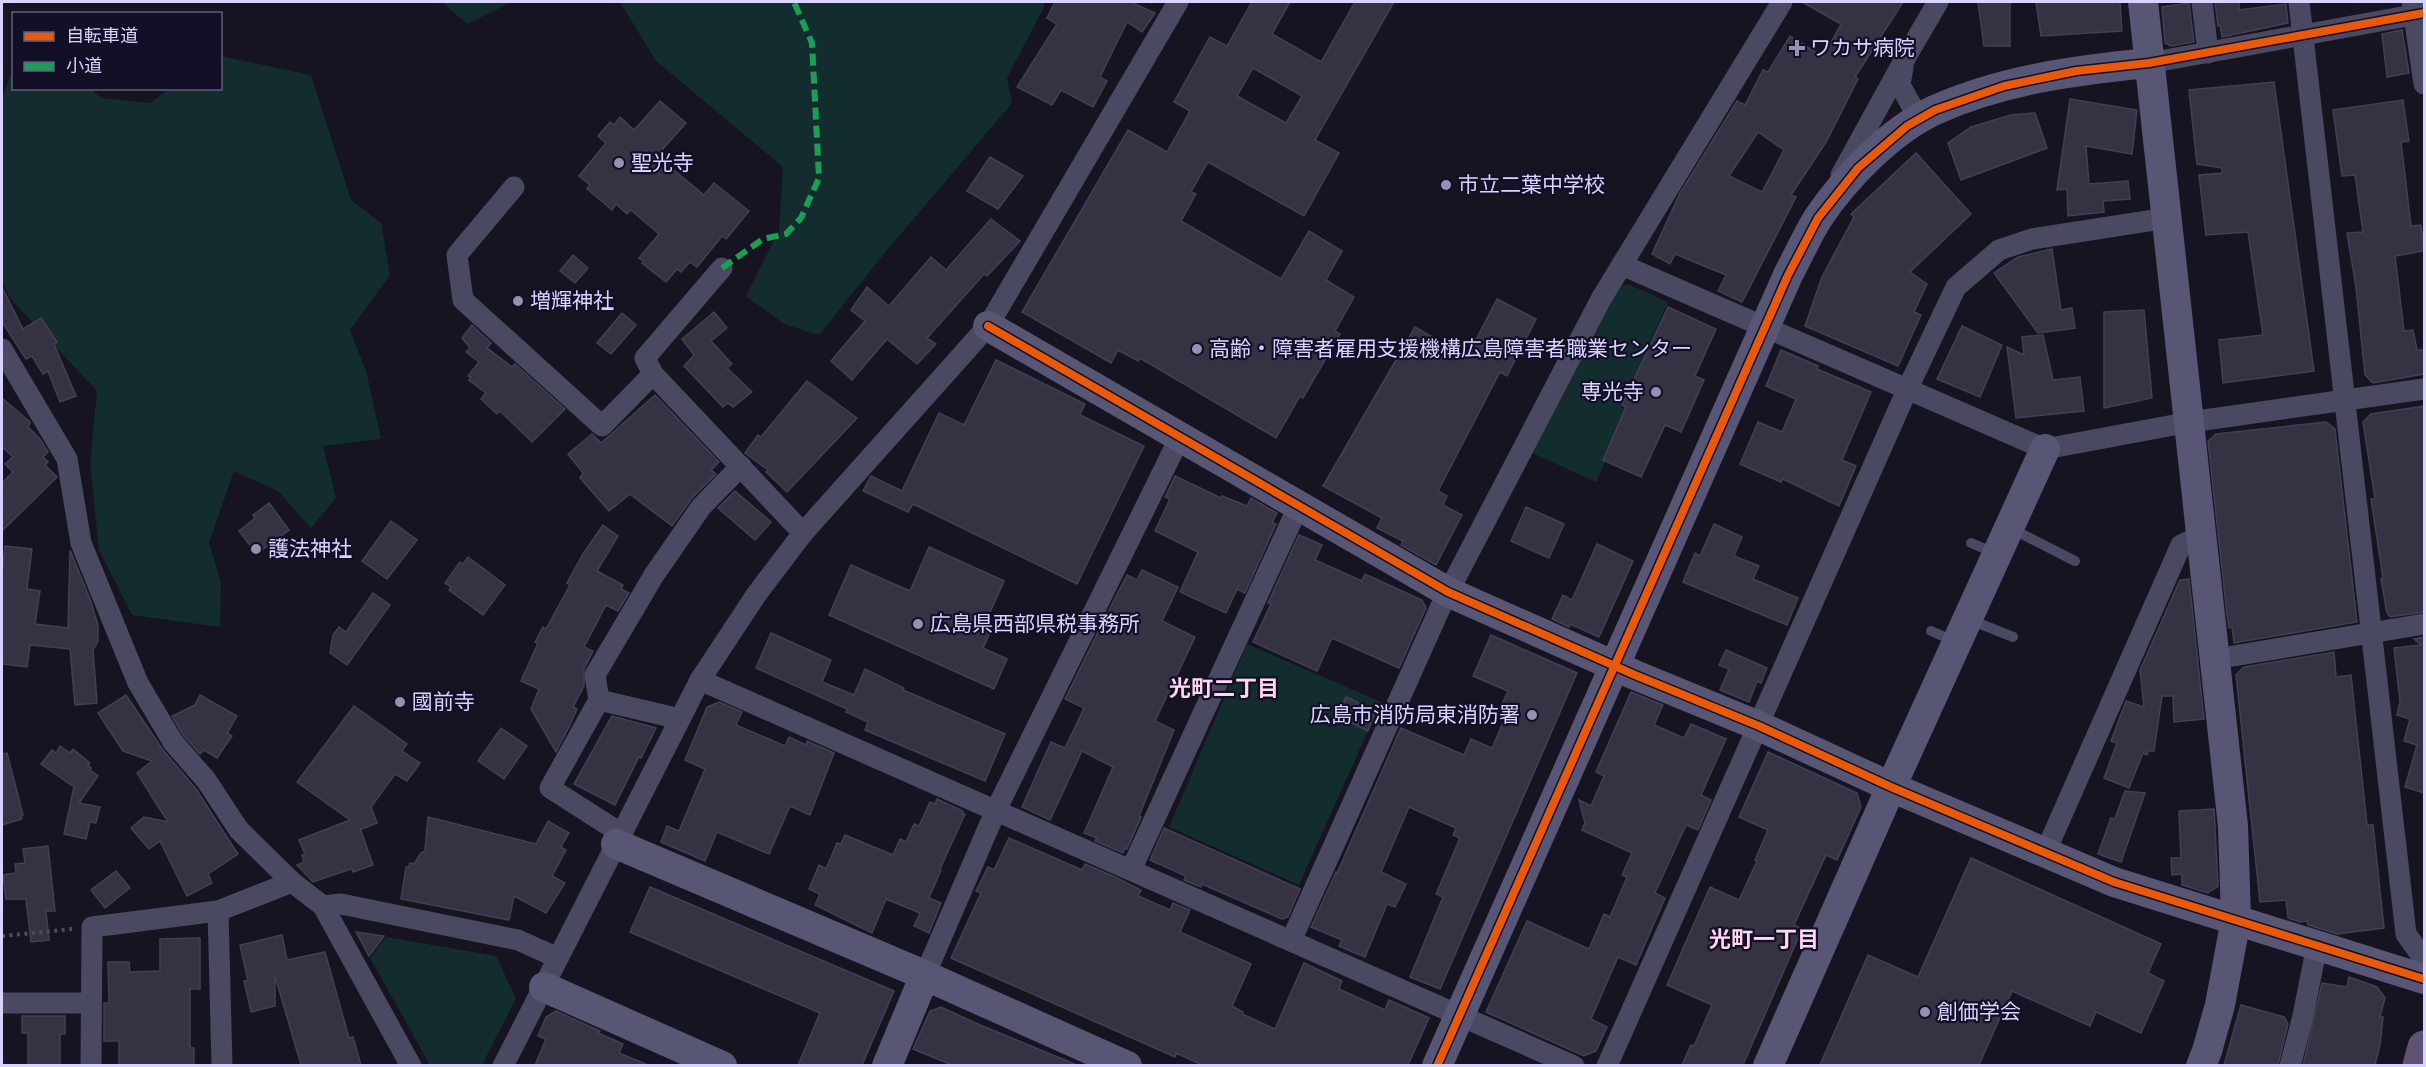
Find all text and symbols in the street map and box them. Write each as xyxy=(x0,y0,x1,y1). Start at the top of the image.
legend xyxy=(12,12,222,90)
text: 自転車道 xyxy=(66,23,138,48)
place label: ワカサ病院 xyxy=(1810,33,1915,62)
marker: ワカサ病院 xyxy=(1788,39,1806,57)
text: 小道 xyxy=(66,53,102,78)
place label: 聖光寺 xyxy=(631,148,694,177)
marker: 聖光寺 xyxy=(612,156,626,170)
place label: 市立二葉中学校 xyxy=(1458,170,1605,199)
marker: 市立二葉中学校 xyxy=(1439,178,1453,192)
place label: 増輝神社 xyxy=(530,286,614,315)
marker: 増輝神社 xyxy=(511,294,525,308)
place label: 高齢・障害者雇用支援機構広島障害者職業センター xyxy=(1209,334,1692,363)
marker: 高齢・障害者雇用支援機構広島障害者職業センター xyxy=(1190,342,1204,356)
place label: 専光寺 xyxy=(1581,377,1644,406)
marker: 専光寺 xyxy=(1649,385,1663,399)
place label: 護法神社 xyxy=(268,534,352,563)
marker: 護法神社 xyxy=(249,542,263,556)
place label: 広島県西部県税事務所 xyxy=(930,609,1140,638)
marker: 広島県西部県税事務所 xyxy=(911,617,925,631)
district label: 光町二丁目 xyxy=(1169,673,1279,703)
place label: 國前寺 xyxy=(412,687,475,716)
marker: 國前寺 xyxy=(393,695,407,709)
place label: 広島市消防局東消防署 xyxy=(1310,700,1520,729)
marker: 広島市消防局東消防署 xyxy=(1525,708,1539,722)
district label: 光町一丁目 xyxy=(1709,924,1819,954)
place label: 創価学会 xyxy=(1937,997,2021,1026)
marker: 創価学会 xyxy=(1918,1005,1932,1019)

